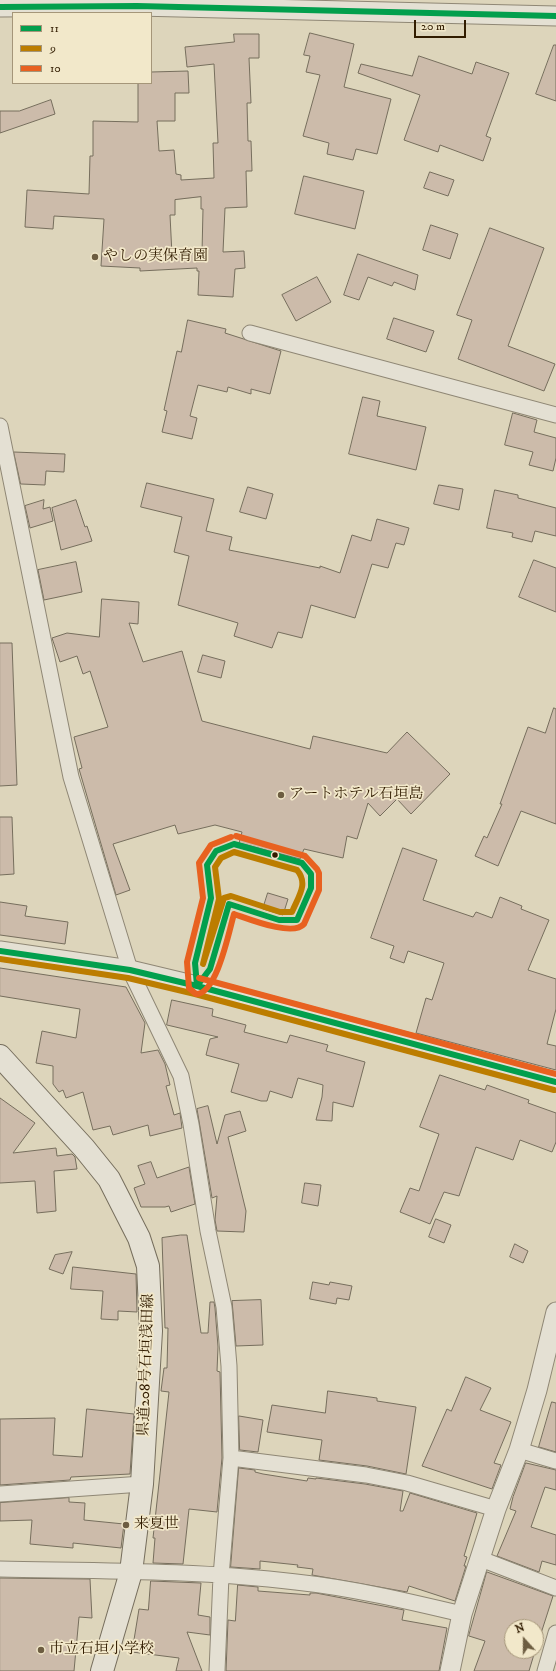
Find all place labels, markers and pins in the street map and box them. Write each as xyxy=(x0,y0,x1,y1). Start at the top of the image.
place label: やしの実保育園 xyxy=(103,248,208,266)
marker: やしの実保育園 xyxy=(90,252,100,262)
place label: アートホテル石垣島 xyxy=(289,786,424,804)
marker: アートホテル石垣島 xyxy=(276,790,286,800)
unlabelled marker xyxy=(270,850,280,860)
place label: 来夏世 xyxy=(134,1516,179,1534)
marker: 来夏世 xyxy=(121,1520,131,1530)
place label: 市立石垣小学校 xyxy=(49,1641,154,1659)
marker: 市立石垣小学校 xyxy=(36,1645,46,1655)

